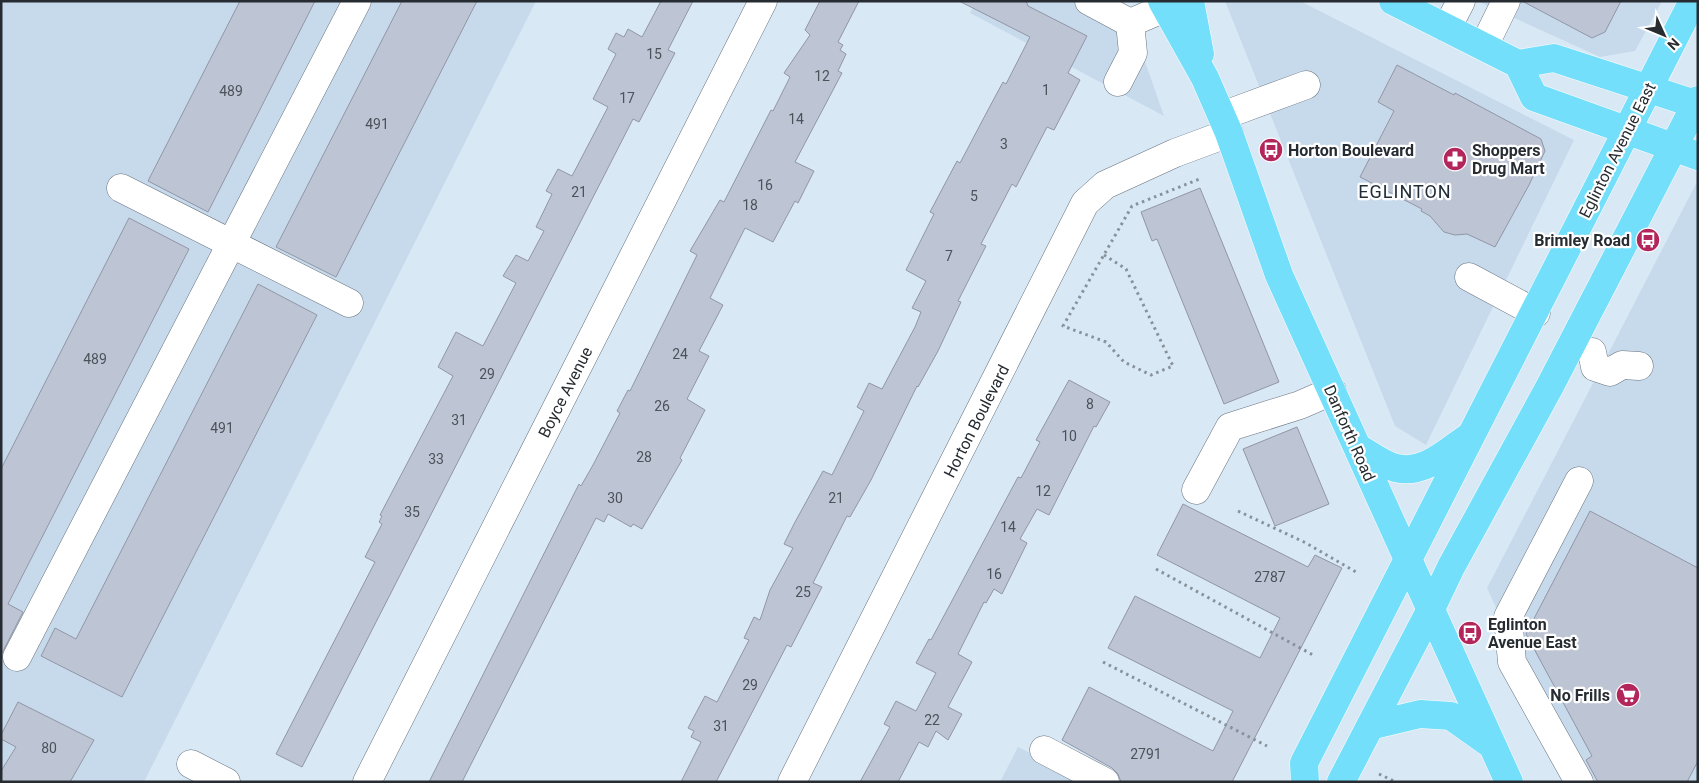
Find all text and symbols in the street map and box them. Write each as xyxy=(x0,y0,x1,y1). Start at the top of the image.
north arrow xyxy=(1639,10,1689,60)
text: N xyxy=(1664,35,1683,53)
house number: 15 xyxy=(646,46,662,62)
house number: 12 xyxy=(814,68,830,84)
street label: Eglinton Avenue East xyxy=(1575,79,1660,221)
house number: 1 xyxy=(1042,82,1050,98)
house number: 489 xyxy=(219,83,243,99)
house number: 17 xyxy=(619,90,635,106)
house number: 14 xyxy=(788,111,804,127)
house number: 491 xyxy=(365,116,389,132)
house number: 3 xyxy=(1000,136,1008,152)
bus stop icon: Horton Boulevard xyxy=(1258,137,1284,163)
place label: Horton Boulevard xyxy=(1288,141,1414,160)
place label: Shoppers Drug Mart xyxy=(1472,141,1545,178)
pharmacy icon: Shoppers Drug Mart xyxy=(1442,146,1468,172)
house number: 16 xyxy=(757,177,773,193)
district label: EGLINTON xyxy=(1358,181,1452,202)
house number: 21 xyxy=(571,184,587,200)
house number: 5 xyxy=(970,188,978,204)
house number: 18 xyxy=(742,197,758,213)
bus stop icon: Brimley Road xyxy=(1635,227,1661,253)
place label: Brimley Road xyxy=(1534,231,1630,250)
house number: 7 xyxy=(945,248,953,264)
street label: Boyce Avenue xyxy=(534,344,597,441)
house number: 24 xyxy=(672,346,688,362)
house number: 489 xyxy=(83,351,107,367)
street label: Horton Boulevard xyxy=(940,362,1013,481)
house number: 29 xyxy=(479,366,495,382)
street label: Danforth Road xyxy=(1320,382,1379,484)
house number: 8 xyxy=(1086,396,1094,412)
house number: 26 xyxy=(654,398,670,414)
house number: 31 xyxy=(451,412,467,428)
house number: 491 xyxy=(210,420,234,436)
house number: 10 xyxy=(1061,428,1077,444)
house number: 28 xyxy=(636,449,652,465)
house number: 33 xyxy=(428,451,444,467)
house number: 12 xyxy=(1035,483,1051,499)
house number: 30 xyxy=(607,490,623,506)
house number: 21 xyxy=(828,490,844,506)
house number: 35 xyxy=(404,504,420,520)
house number: 14 xyxy=(1000,519,1016,535)
house number: 16 xyxy=(986,566,1002,582)
house number: 2787 xyxy=(1254,569,1286,585)
house number: 25 xyxy=(795,584,811,600)
place label: Eglinton Avenue East xyxy=(1488,615,1577,652)
bus stop icon: Eglinton Avenue East xyxy=(1457,620,1483,646)
house number: 29 xyxy=(742,677,758,693)
supermarket icon: No Frills xyxy=(1615,682,1641,708)
place label: No Frills xyxy=(1550,686,1610,705)
house number: 22 xyxy=(924,712,940,728)
house number: 31 xyxy=(713,718,729,734)
house number: 80 xyxy=(41,740,57,756)
house number: 2791 xyxy=(1130,746,1162,762)

